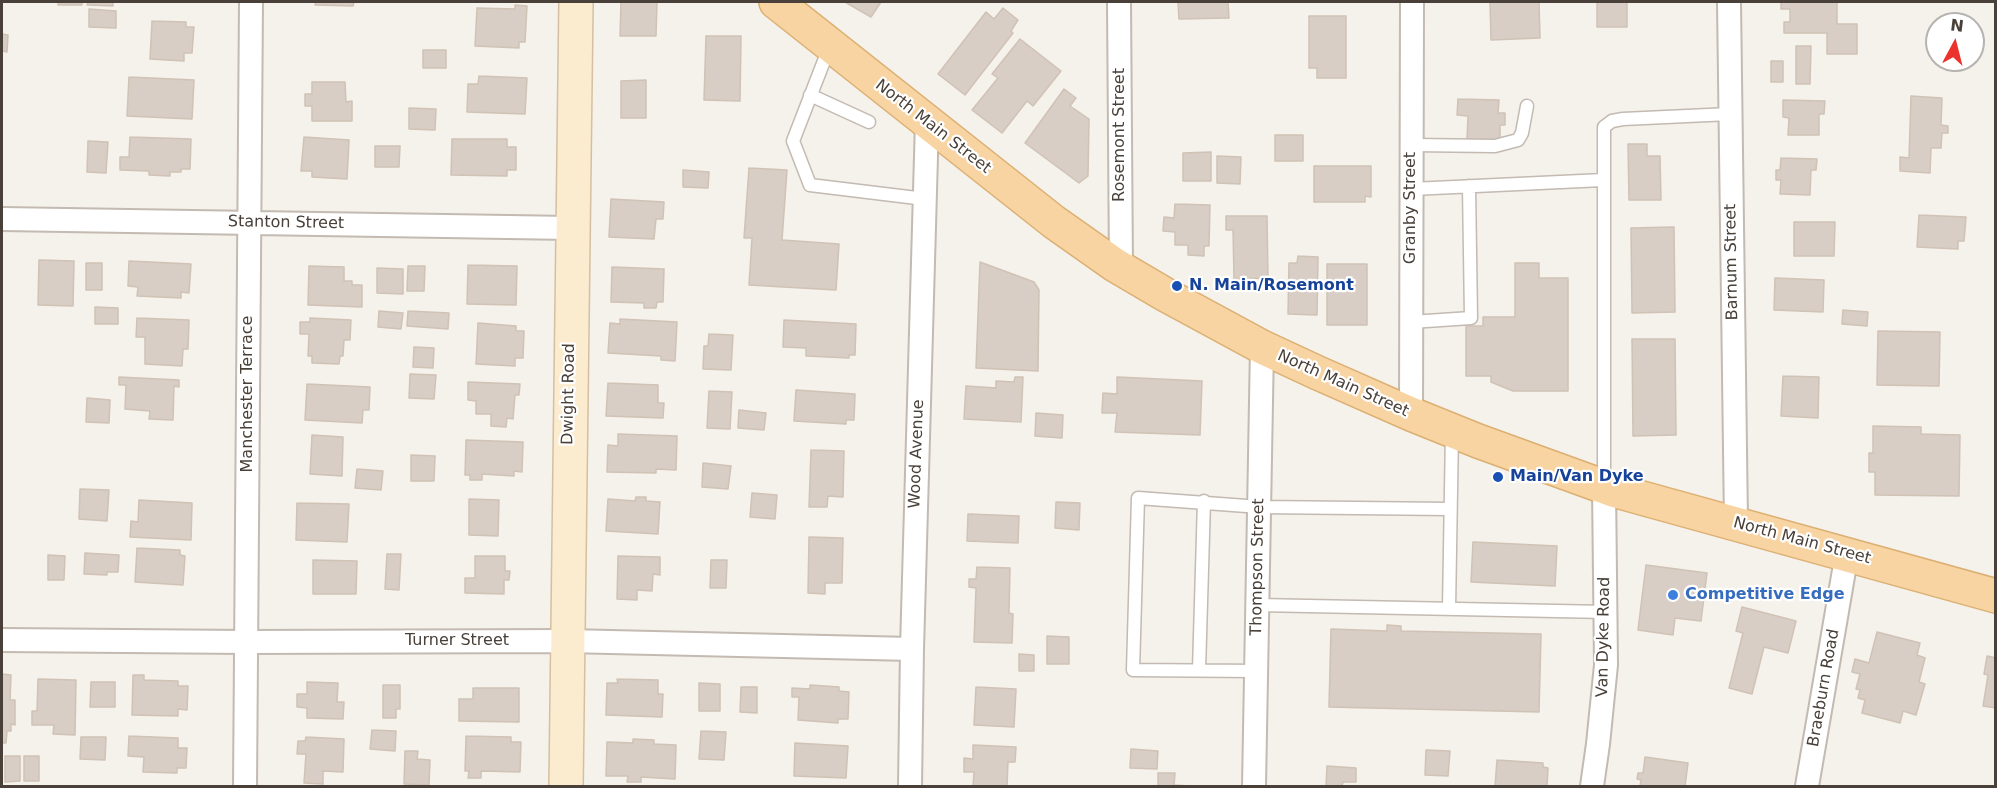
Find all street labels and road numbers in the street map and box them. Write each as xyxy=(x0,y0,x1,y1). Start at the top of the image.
street label: Rosemont Street xyxy=(1110,68,1130,202)
street label: North Main Street xyxy=(871,76,995,178)
street label: Granby Street xyxy=(1401,152,1421,264)
street label: Barnum Street xyxy=(1721,204,1743,320)
street label: Stanton Street xyxy=(228,212,344,234)
street label: Manchester Terrace xyxy=(238,316,258,472)
street label: Dwight Road xyxy=(559,343,579,445)
street label: North Main Street xyxy=(1274,346,1412,422)
street label: Wood Avenue xyxy=(906,399,928,509)
street label: Thompson Street xyxy=(1247,498,1269,636)
street label: North Main Street xyxy=(1731,513,1873,569)
street label: Van Dyke Road xyxy=(1593,577,1615,697)
street label: Braeburn Road xyxy=(1804,628,1844,748)
street label: Turner Street xyxy=(405,631,509,651)

